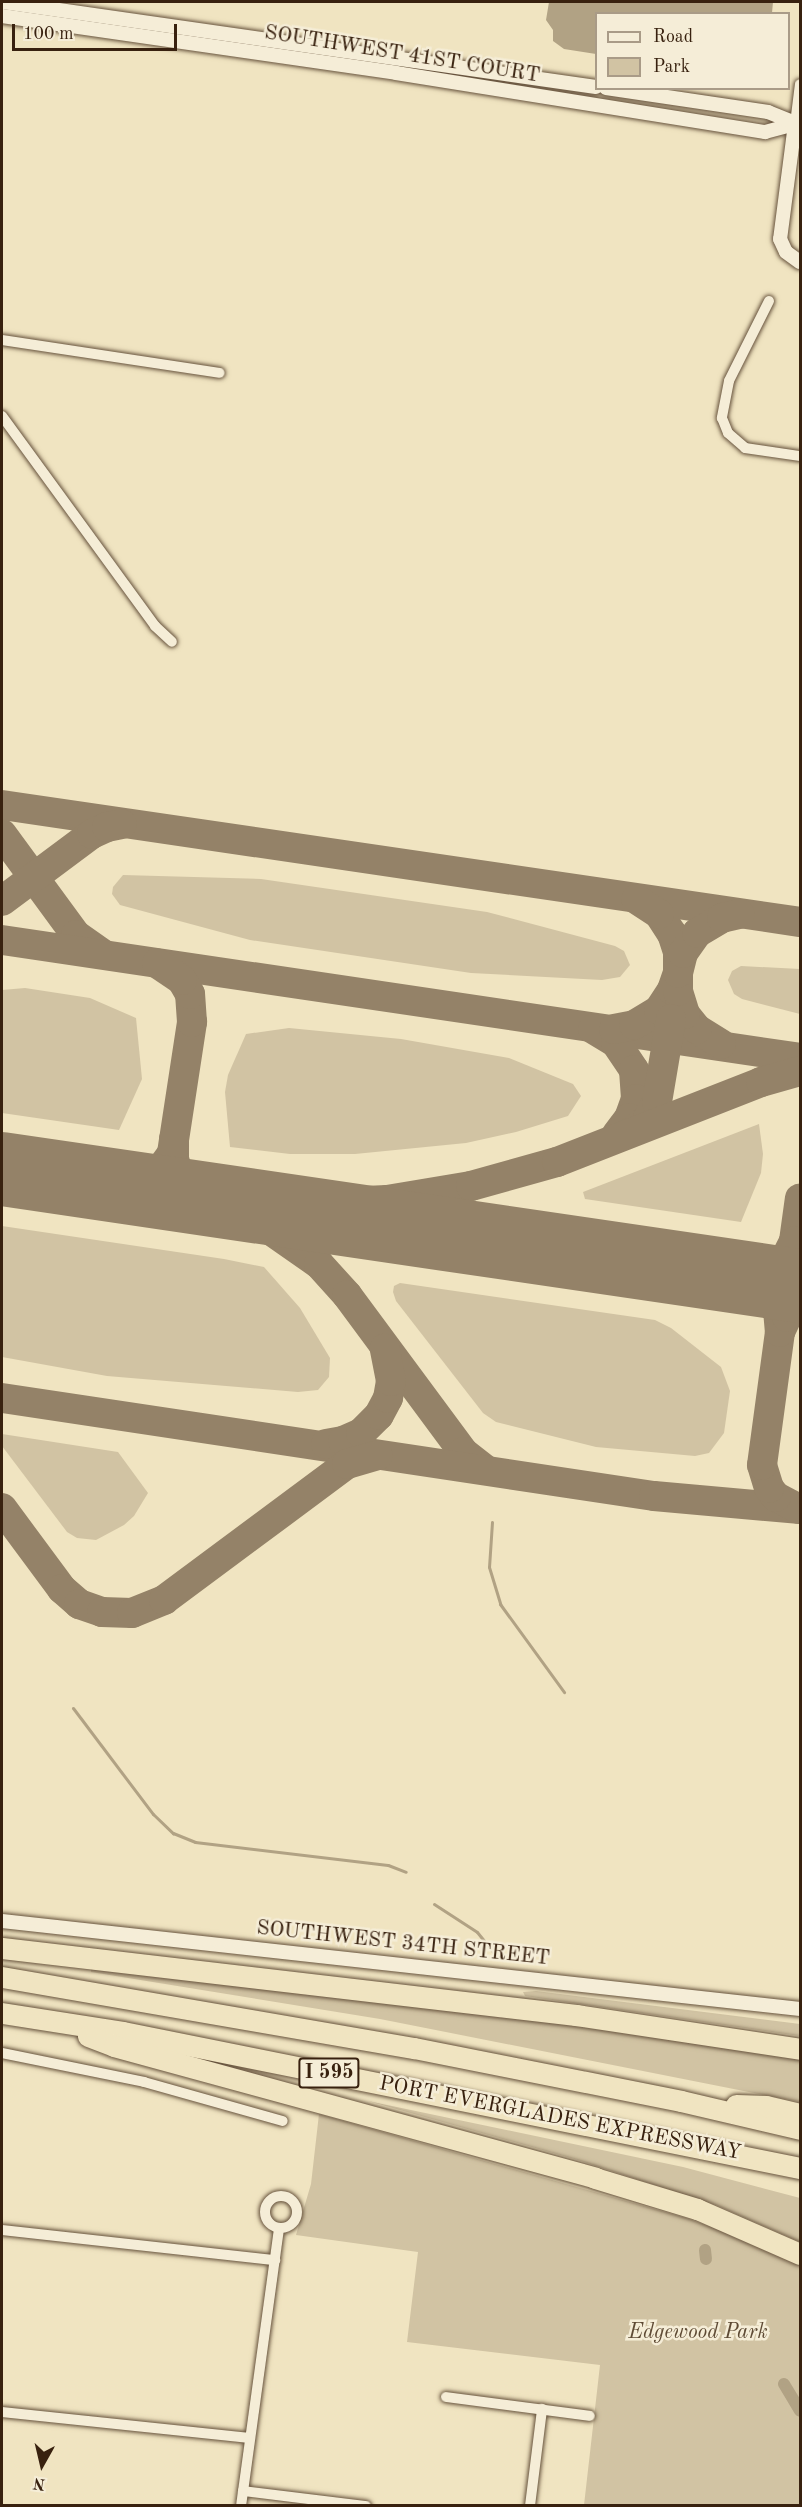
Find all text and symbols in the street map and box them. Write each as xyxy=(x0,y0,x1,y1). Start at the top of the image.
scale bar xyxy=(15,12,180,50)
legend xyxy=(595,12,790,90)
street label: SOUTHWEST 41ST COURT xyxy=(262,21,542,89)
text: 100 m xyxy=(23,25,74,43)
text: Road xyxy=(653,28,693,46)
text: Park xyxy=(653,58,690,76)
street label: SOUTHWEST 34TH STREET xyxy=(255,1916,551,1972)
road number: I 595 xyxy=(298,2056,360,2090)
street label: PORT EVERGLADES EXPRESSWAY xyxy=(377,2071,743,2167)
park label: Edgewood Park xyxy=(628,2320,768,2346)
north arrow xyxy=(12,2435,72,2495)
text: N xyxy=(32,2474,47,2492)

